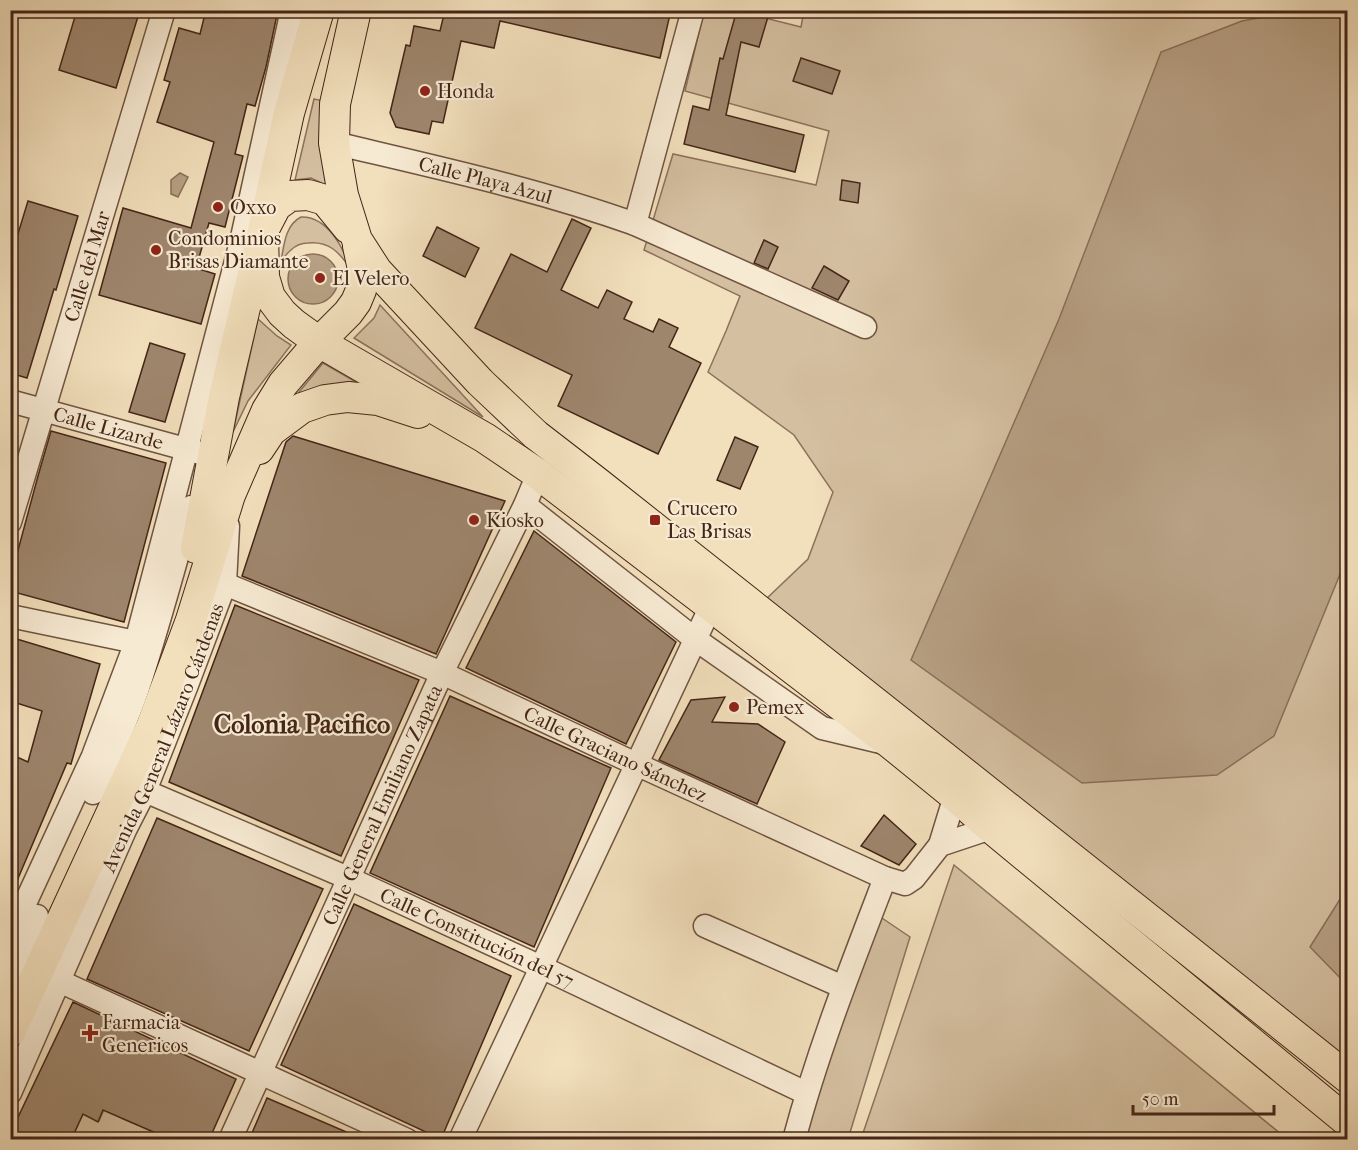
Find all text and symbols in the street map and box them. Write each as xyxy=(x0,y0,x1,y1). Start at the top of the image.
place label: Honda xyxy=(437,80,495,103)
marker: Honda xyxy=(418,84,432,98)
street label: Calle Playa Azul xyxy=(416,152,555,209)
place label: Oxxo xyxy=(230,196,277,219)
marker: Oxxo xyxy=(211,200,225,214)
street label: Calle del Mar xyxy=(59,208,115,324)
place label: Condominios Brisas Diamante xyxy=(168,227,309,273)
marker: Condominios Brisas Diamante xyxy=(149,243,163,257)
place label: El Velero xyxy=(332,267,410,290)
marker: El Velero xyxy=(313,271,327,285)
street label: Calle Lizarde xyxy=(51,402,166,454)
place label: Crucero Las Brisas xyxy=(667,497,751,543)
place label: Kiosko xyxy=(486,509,544,532)
marker: Kiosko xyxy=(467,513,481,527)
marker: Crucero Las Brisas xyxy=(648,513,662,527)
street label: Avenida General Lázaro Cárdenas xyxy=(96,600,228,877)
street label: Calle General Emiliano Zapata xyxy=(318,680,447,929)
place label: Pemex xyxy=(746,696,805,719)
marker: Pemex xyxy=(727,700,741,714)
street label: Calle Graciano Sánchez xyxy=(520,702,711,807)
district label: Colonia Pacifico xyxy=(214,709,390,740)
street label: Calle Constitución del 57 xyxy=(376,883,578,993)
place label: Farmacia Genericos xyxy=(102,1011,188,1057)
marker: Farmacia Genericos xyxy=(83,1026,97,1040)
scale bar xyxy=(1133,1078,1274,1116)
text: 50 m xyxy=(1142,1089,1179,1110)

